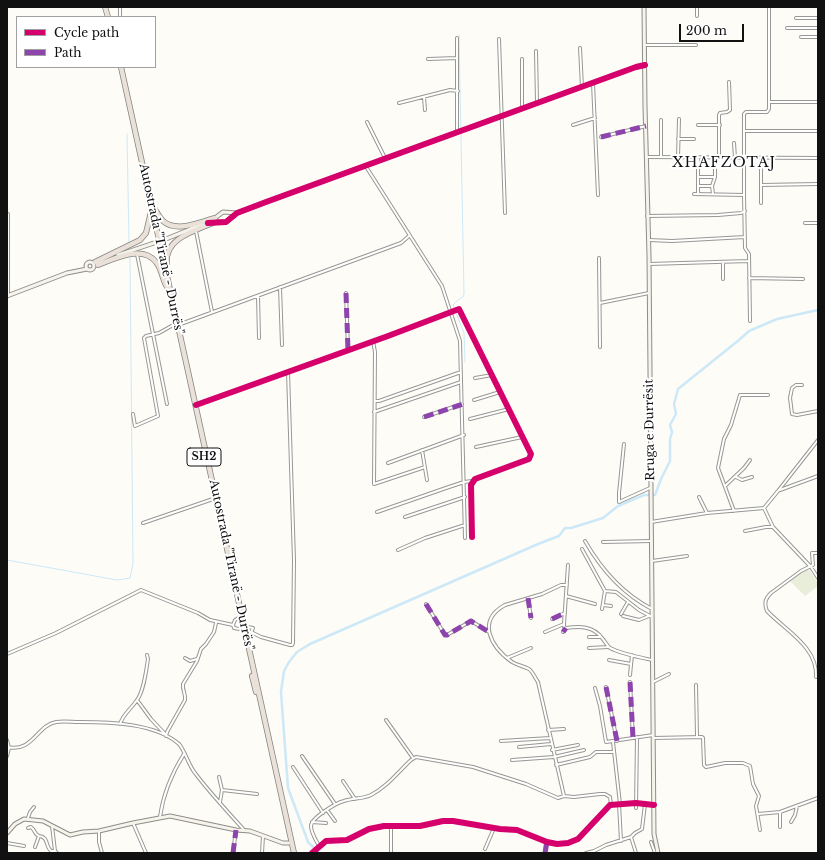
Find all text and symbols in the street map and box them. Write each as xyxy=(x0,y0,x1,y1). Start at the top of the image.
legend xyxy=(16,16,156,68)
scale bar xyxy=(681,16,746,42)
text: 200 m xyxy=(686,23,727,38)
text: Cycle path xyxy=(54,25,119,40)
text: Path xyxy=(54,45,82,60)
district label: XHAFZOTAJ xyxy=(672,155,776,171)
street label: Autostrada "Tiranë - Durrës" xyxy=(136,162,186,336)
street label: Rruga e Durrësit xyxy=(642,379,658,481)
road number: SH2 xyxy=(187,448,221,466)
street label: Autostrada "Tiranë - Durrës" xyxy=(206,478,256,652)

